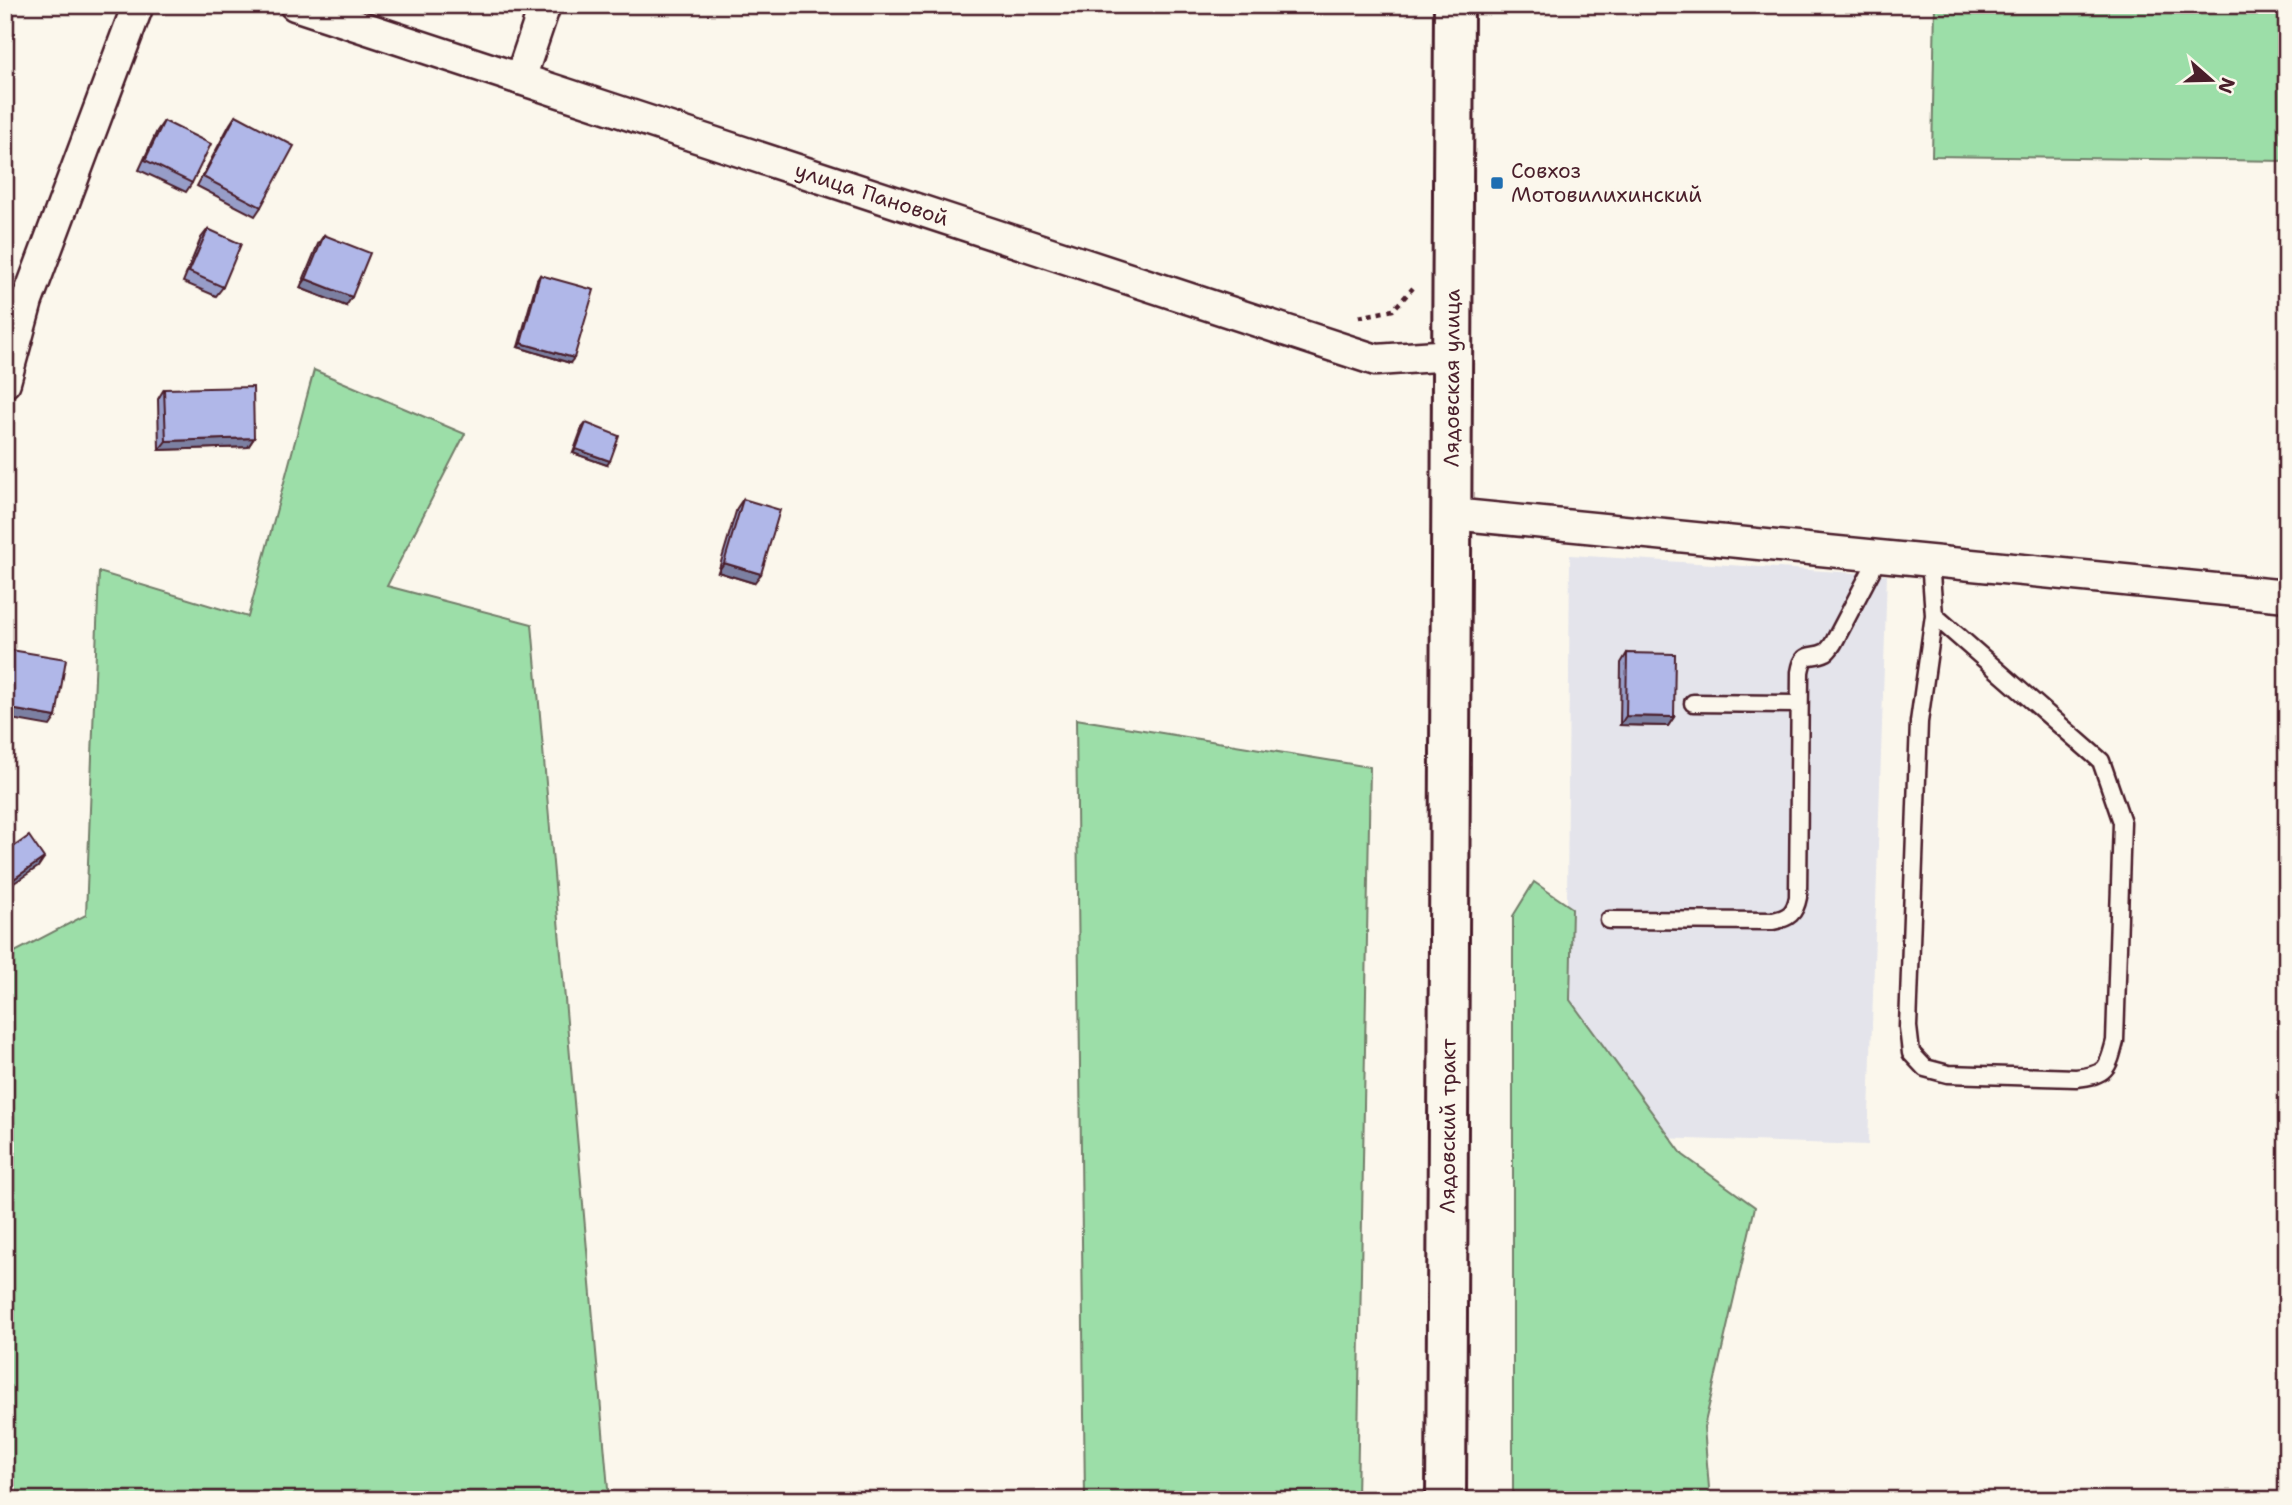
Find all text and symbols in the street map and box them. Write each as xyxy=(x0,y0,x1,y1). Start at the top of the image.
north arrow xyxy=(2176,46,2246,116)
text: N xyxy=(2212,74,2241,97)
street label: улица Пановой xyxy=(791,156,952,233)
place label: Совхоз Мотовилихинский xyxy=(1511,157,1702,209)
marker: Совхоз Мотовилихинский xyxy=(1489,175,1505,191)
street label: Лядовская улица xyxy=(1438,289,1466,467)
street label: Лядовский тракт xyxy=(1434,1038,1462,1214)

